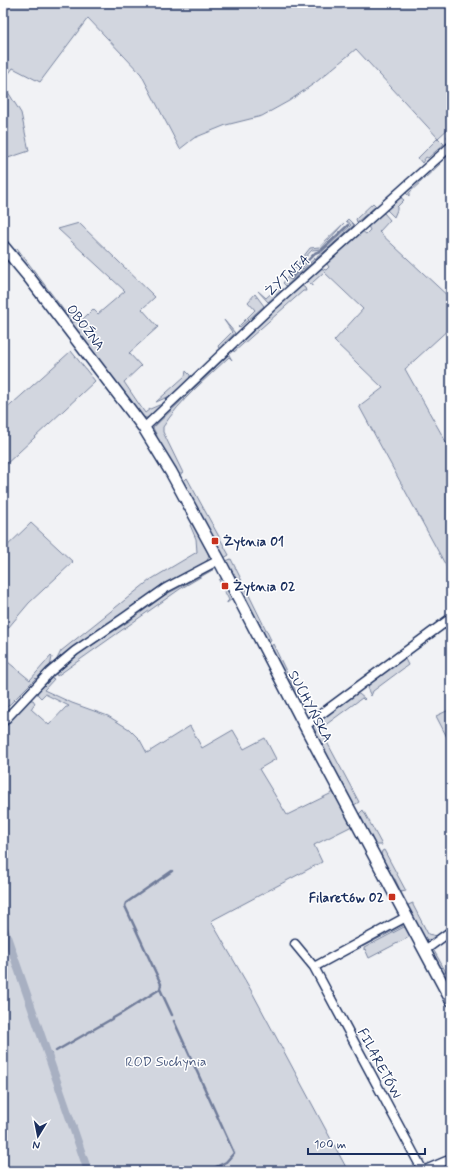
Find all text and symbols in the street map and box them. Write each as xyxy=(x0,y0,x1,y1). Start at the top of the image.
street label: ŻYTNIA xyxy=(261,251,314,301)
street label: OBOŹNA xyxy=(62,301,109,354)
place label: Żytnia 01 xyxy=(223,533,284,551)
marker: Żytnia 01 xyxy=(210,536,220,546)
place label: Żytnia 02 xyxy=(233,578,295,596)
marker: Żytnia 02 xyxy=(220,581,230,591)
street label: SUCHYŃSKA xyxy=(284,667,337,746)
place label: Filaretów 02 xyxy=(309,889,384,907)
marker: Filaretów 02 xyxy=(387,892,397,902)
street label: FILARETÓW xyxy=(353,1025,405,1102)
park label: ROD Suchynia xyxy=(125,1053,207,1071)
north arrow xyxy=(18,1116,58,1156)
scale bar xyxy=(308,1130,425,1156)
text: N xyxy=(32,1137,41,1152)
text: 100 m xyxy=(314,1137,346,1153)

